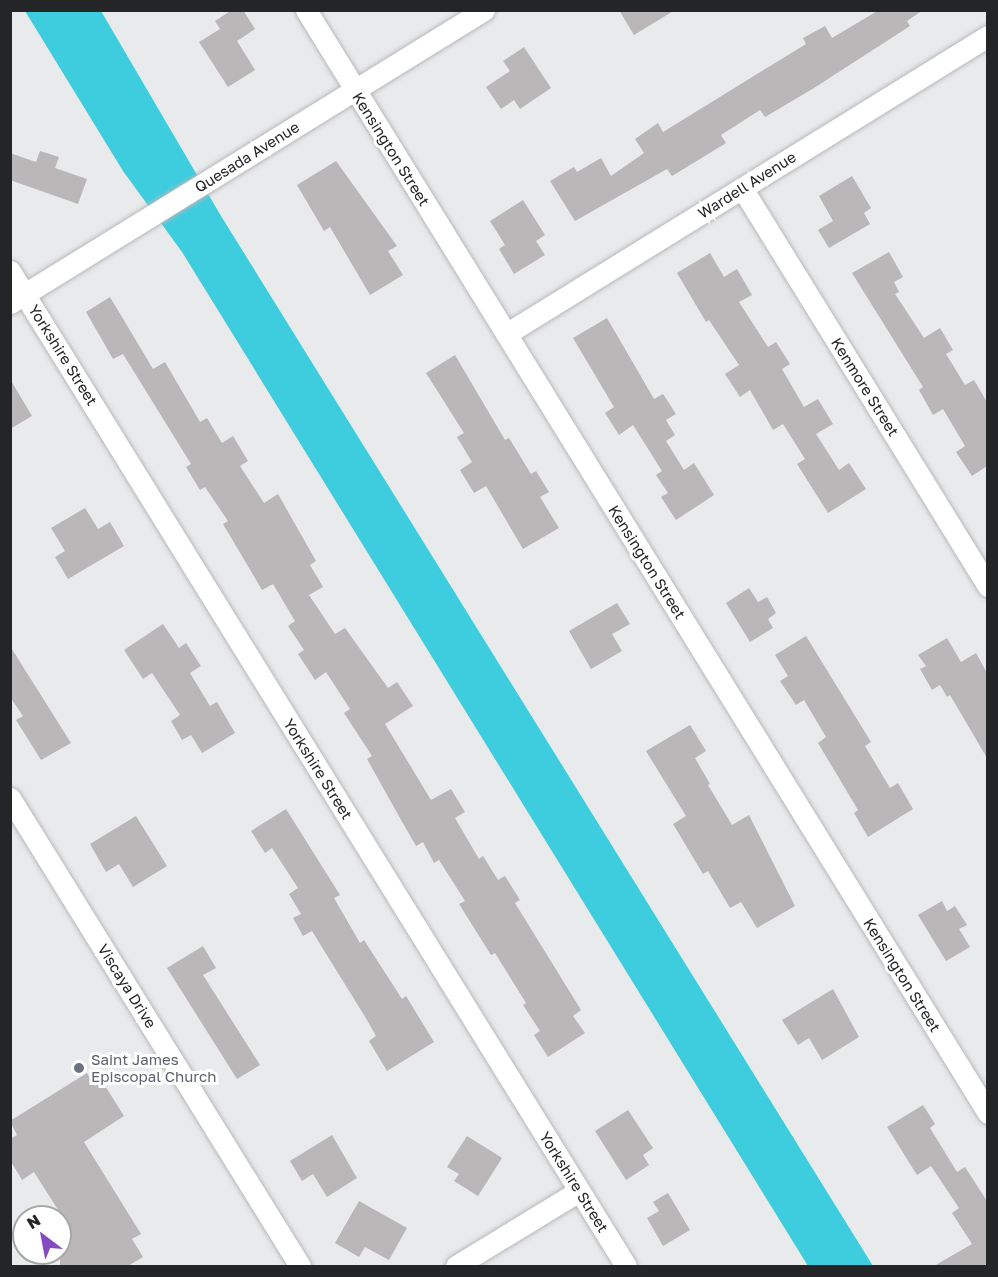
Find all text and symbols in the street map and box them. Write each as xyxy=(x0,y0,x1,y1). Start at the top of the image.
street label: Kensington Street xyxy=(349,89,433,209)
street label: Quesada Avenue xyxy=(191,118,303,196)
street label: Wardell Avenue xyxy=(695,148,799,222)
street label: Yorkshire Street xyxy=(25,301,101,409)
street label: Kenmore Street xyxy=(827,334,903,440)
street label: Kensington Street xyxy=(605,502,689,622)
street label: Yorkshire Street xyxy=(280,715,356,823)
street label: Kensington Street xyxy=(860,915,944,1035)
street label: Viscaya Drive xyxy=(94,941,160,1031)
place label: Saint James Episcopal Church xyxy=(91,1050,216,1085)
marker: Saint James Episcopal Church xyxy=(72,1061,86,1075)
street label: Yorkshire Street xyxy=(536,1128,612,1236)
north arrow xyxy=(12,1205,72,1265)
text: N xyxy=(23,1210,44,1233)

